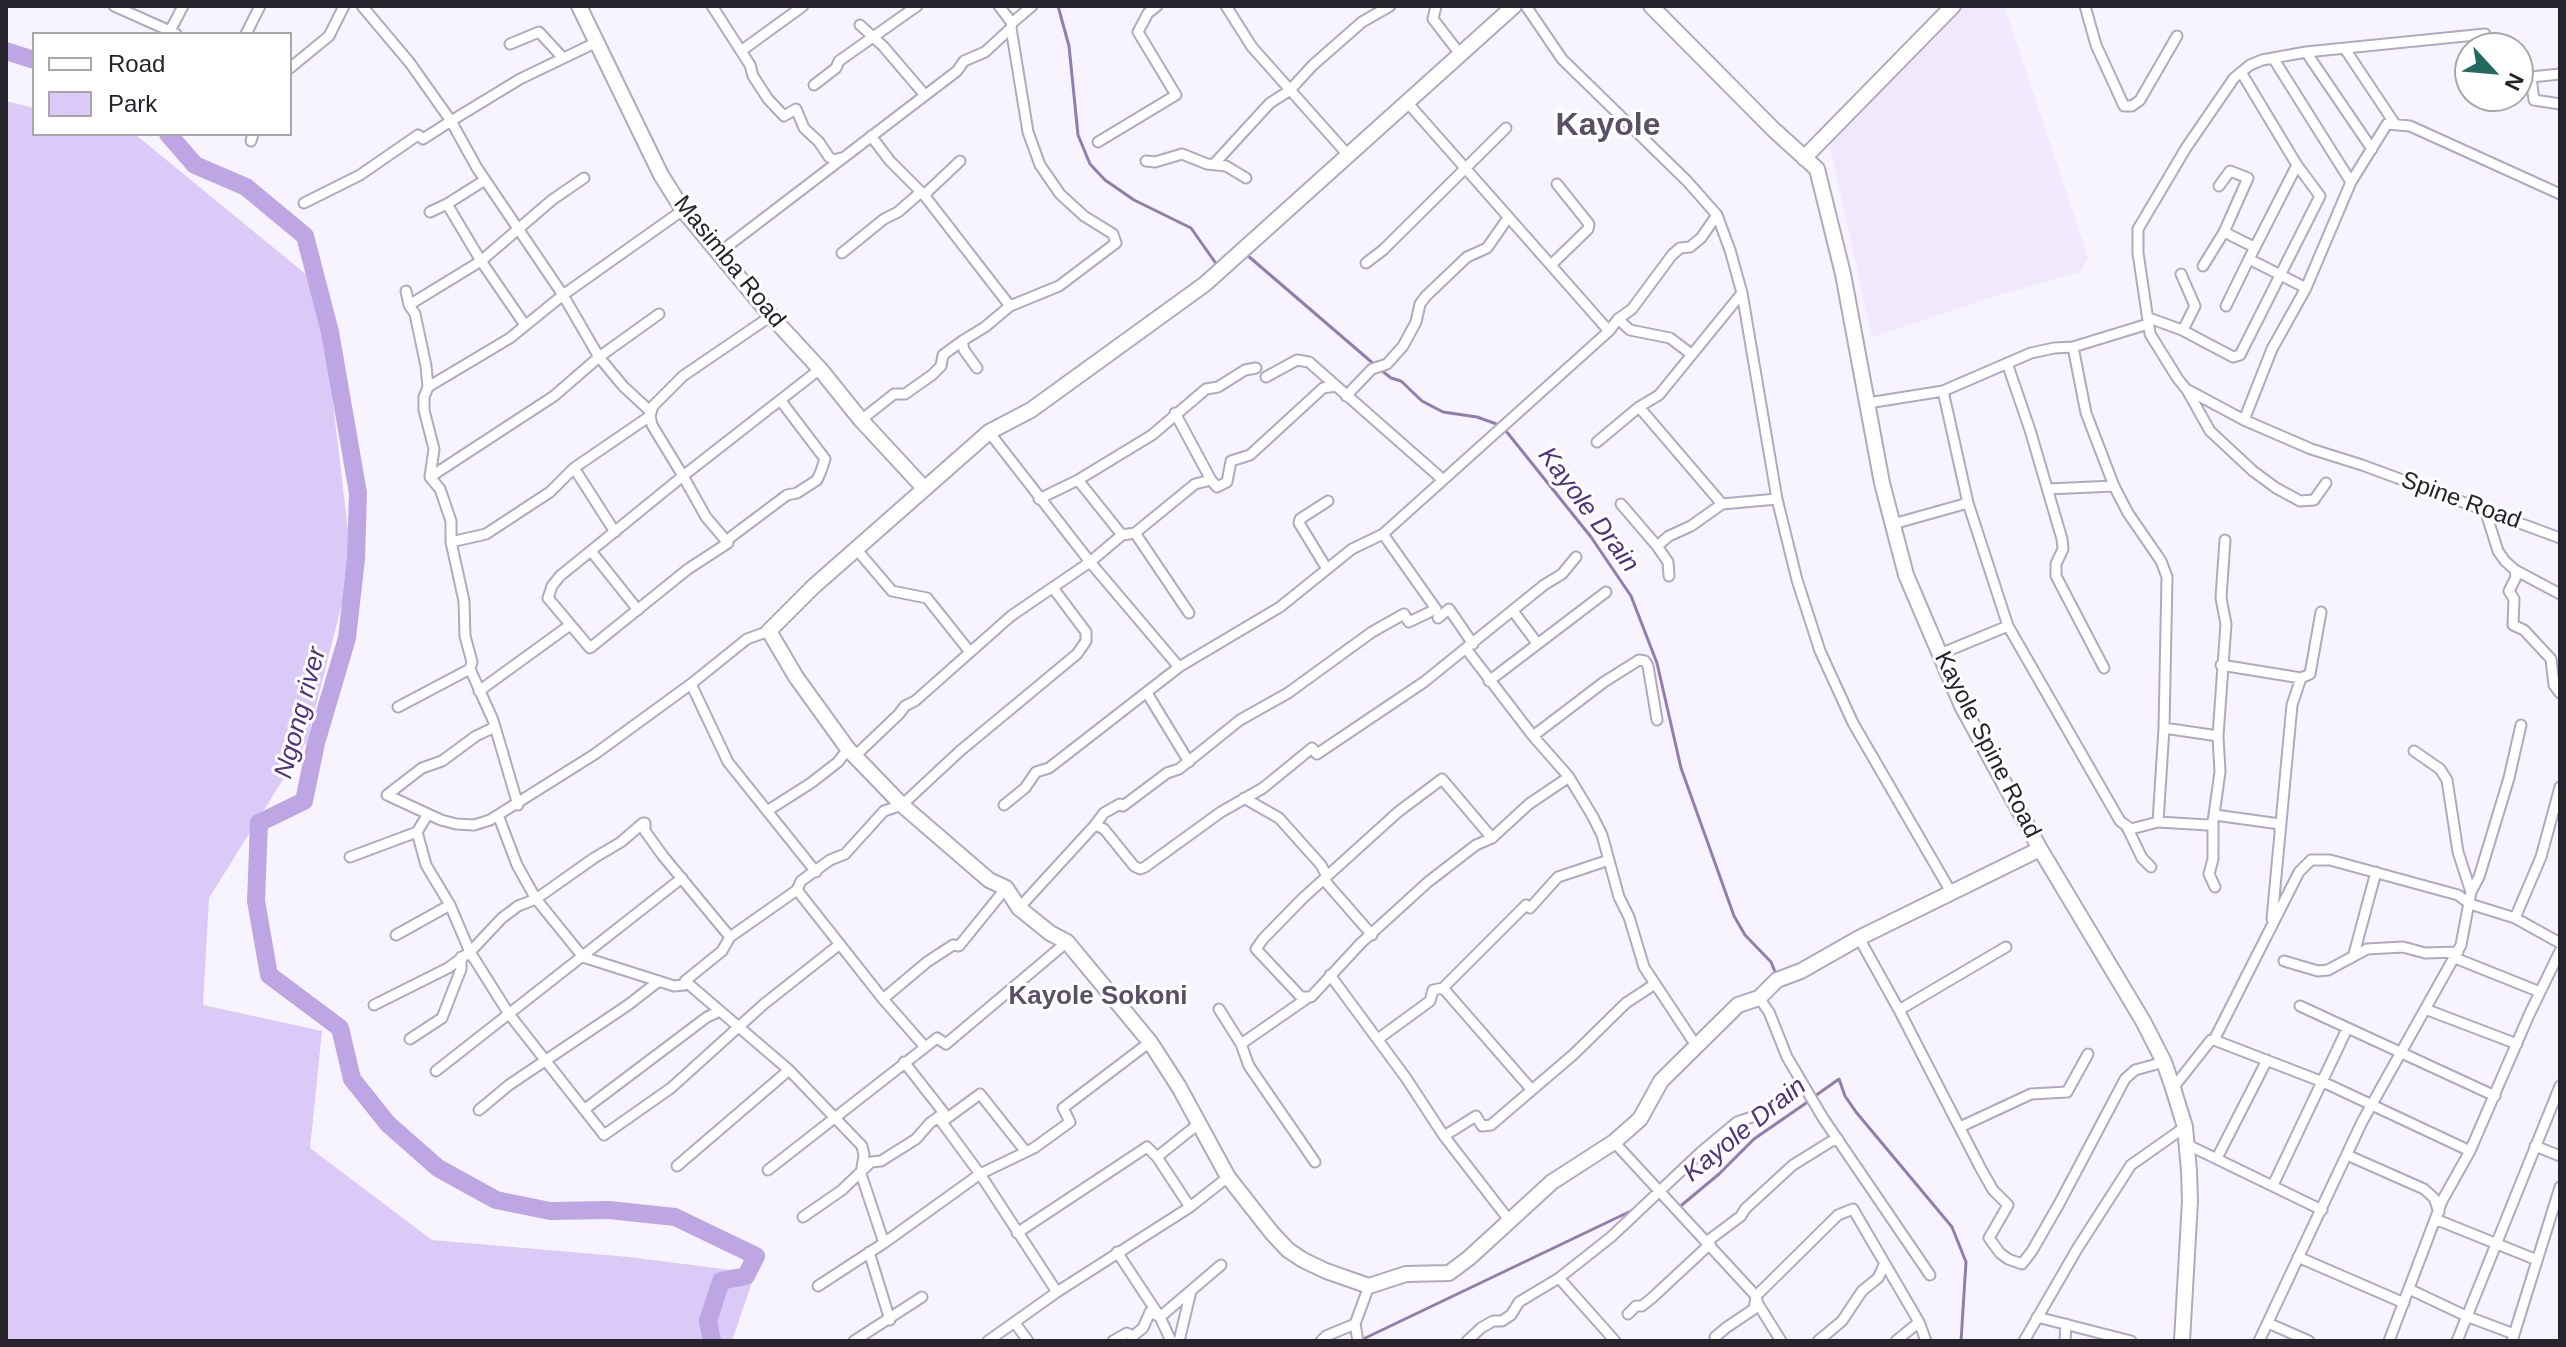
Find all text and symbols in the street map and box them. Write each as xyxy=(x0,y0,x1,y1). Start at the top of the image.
legend xyxy=(32,32,292,136)
north arrow xyxy=(2454,32,2534,112)
text: Road xyxy=(108,50,165,77)
text: N xyxy=(2500,69,2529,94)
text: Park xyxy=(108,90,157,117)
district label: Kayole xyxy=(1556,107,1660,145)
street label: Masimba Road xyxy=(667,190,791,334)
water label: Kayole Drain xyxy=(1531,441,1645,579)
street label: Spine Road xyxy=(2397,466,2525,536)
water label: Ngong river xyxy=(269,644,333,782)
street label: Kayole Spine Road xyxy=(1928,647,2046,843)
district label: Kayole Sokoni xyxy=(1008,981,1188,1013)
water label: Kayole Drain xyxy=(1677,1071,1813,1189)

